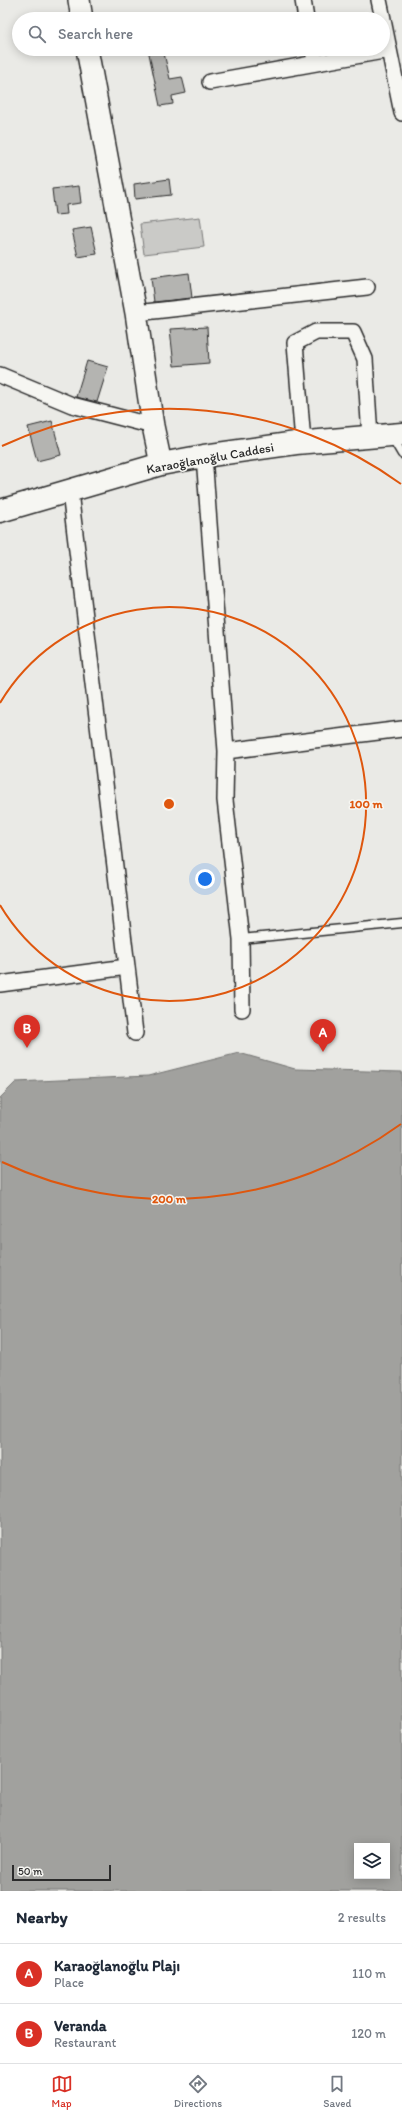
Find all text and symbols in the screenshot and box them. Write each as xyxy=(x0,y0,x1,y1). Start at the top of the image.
search box xyxy=(12,12,390,56)
icon: search xyxy=(26,23,48,45)
text: Search here xyxy=(58,25,133,43)
street label: Karaoğlanoğlu Caddesi xyxy=(145,439,275,477)
centre of rings xyxy=(162,797,176,811)
text: 100 m xyxy=(349,797,383,811)
your location xyxy=(195,869,215,889)
pin: B xyxy=(14,1015,40,1048)
pin: A xyxy=(310,1019,336,1052)
text: 200 m xyxy=(152,1192,187,1206)
map controls xyxy=(354,1843,390,1879)
button: layers xyxy=(354,1843,390,1879)
scale bar xyxy=(12,1863,111,1882)
text: 50 m xyxy=(18,1865,42,1878)
text: Nearby xyxy=(16,1907,68,1927)
text: 2 results xyxy=(338,1910,386,1925)
text: Karaoğlanoğlu Plajı xyxy=(54,1957,180,1975)
text: A xyxy=(25,1966,33,1981)
text: 110 m xyxy=(352,1966,386,1981)
text: Place xyxy=(54,1975,84,1990)
text: Veranda xyxy=(54,2017,107,2035)
text: B xyxy=(25,2026,33,2041)
text: 120 m xyxy=(351,2026,386,2041)
text: Restaurant xyxy=(54,2035,116,2050)
tab: Map xyxy=(51,2073,73,2110)
tab: Directions xyxy=(174,2073,222,2110)
tab: Saved xyxy=(323,2073,351,2110)

